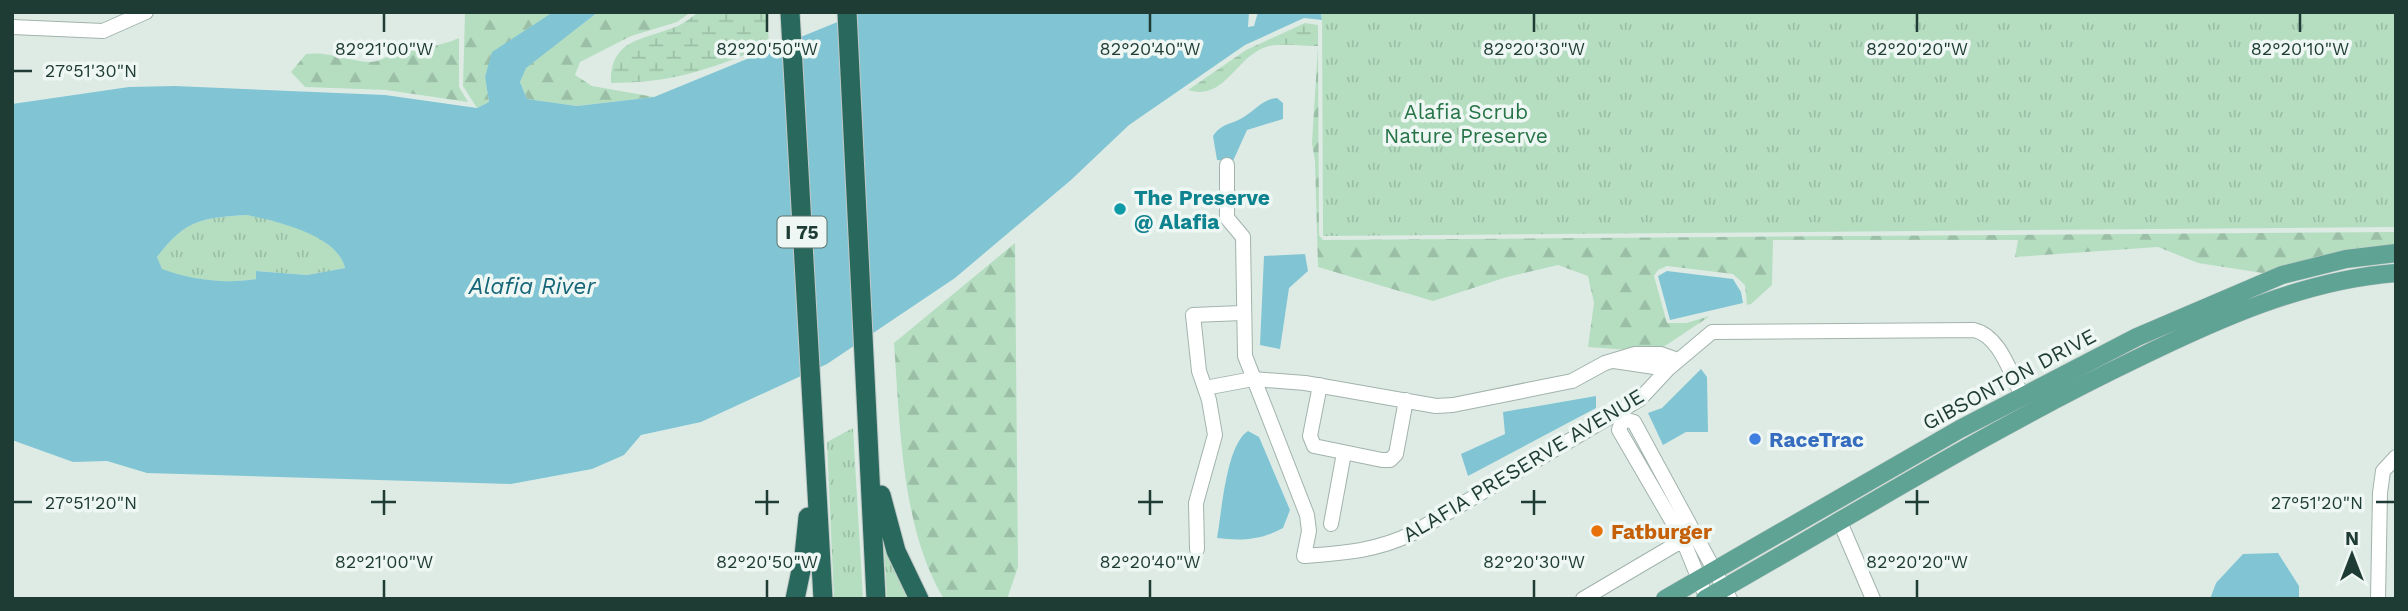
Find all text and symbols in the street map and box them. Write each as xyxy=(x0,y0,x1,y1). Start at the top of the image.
text: 82°21'00"W xyxy=(335,38,433,59)
text: 82°20'50"W xyxy=(716,38,818,59)
text: 82°20'40"W xyxy=(1100,38,1200,59)
text: 82°20'30"W xyxy=(1483,38,1585,59)
text: 82°20'20"W xyxy=(1866,38,1968,59)
text: 82°20'10"W xyxy=(2251,38,2349,59)
text: 27°51'30"N xyxy=(45,60,137,81)
park label: Alafia Scrub Nature Preserve xyxy=(1384,99,1548,148)
place label: The Preserve @ Alafia xyxy=(1134,185,1270,234)
marker: The Preserve @ Alafia xyxy=(1112,201,1128,217)
road number: I 75 xyxy=(778,216,826,248)
water label: Alafia River xyxy=(468,273,596,300)
street label: GIBSONTON DRIVE xyxy=(1918,323,2100,435)
street label: ALAFIA PRESERVE AVENUE xyxy=(1398,383,1648,547)
place label: RaceTrac xyxy=(1769,427,1864,452)
marker: RaceTrac xyxy=(1747,431,1763,447)
text: 27°51'20"N xyxy=(45,492,137,513)
text: 27°51'20"N xyxy=(2271,492,2363,513)
place label: Fatburger xyxy=(1611,519,1712,544)
north arrow xyxy=(2317,520,2387,590)
marker: Fatburger xyxy=(1589,523,1605,539)
text: N xyxy=(2345,527,2359,550)
text: 82°21'00"W xyxy=(335,551,433,572)
text: 82°20'50"W xyxy=(716,551,818,572)
text: 82°20'40"W xyxy=(1100,551,1200,572)
text: 82°20'30"W xyxy=(1483,551,1585,572)
text: 82°20'20"W xyxy=(1866,551,1968,572)

